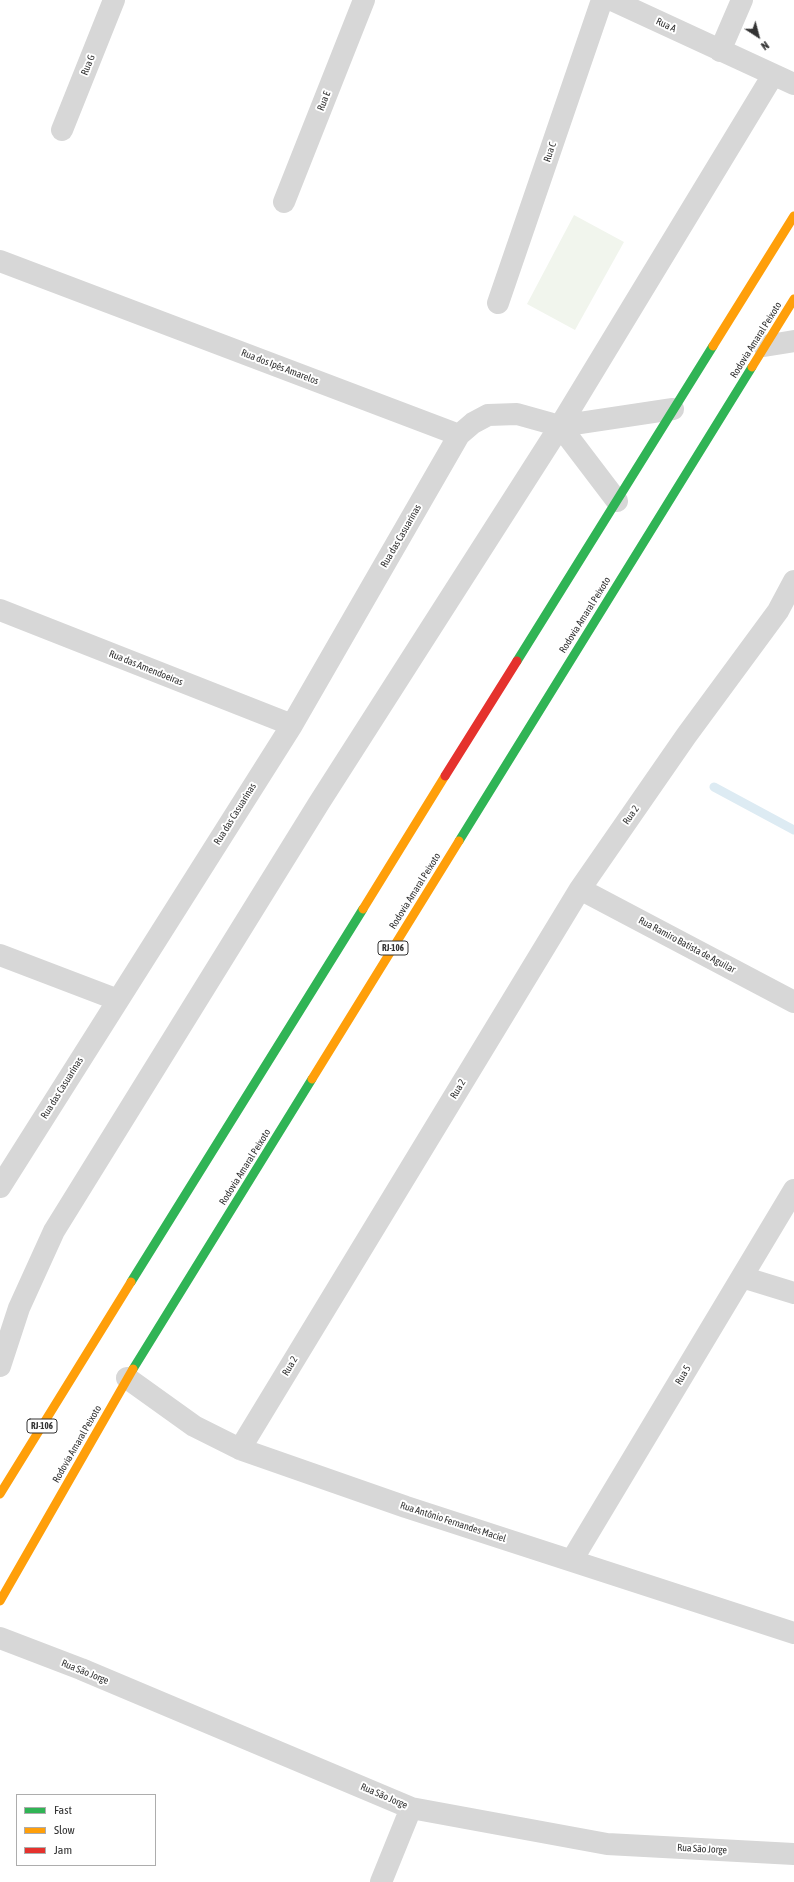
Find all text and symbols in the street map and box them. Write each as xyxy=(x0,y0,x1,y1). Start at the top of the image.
street label: Rua A xyxy=(654,15,678,35)
north arrow xyxy=(738,16,778,56)
text: N xyxy=(759,39,771,52)
street label: Rua G xyxy=(78,53,98,77)
street label: Rua E xyxy=(315,89,333,113)
street label: Rua C xyxy=(541,140,559,164)
street label: Rodovia Amaral Peixoto xyxy=(728,300,784,380)
street label: Rua dos Ipês Amarelos xyxy=(240,347,320,387)
street label: Rua das Casuarinas xyxy=(378,502,424,570)
street label: Rodovia Amaral Peixoto xyxy=(557,575,613,655)
street label: Rua das Amendoeiras xyxy=(107,648,185,688)
street label: Rua das Casuarinas xyxy=(211,781,259,847)
street label: Rua 2 xyxy=(620,803,642,827)
street label: Rodovia Amaral Peixoto xyxy=(387,851,443,931)
street label: Rua Ramiro Batista de Aguilar xyxy=(636,914,738,976)
road number: RJ-106 xyxy=(378,941,408,955)
street label: Rua das Casuarinas xyxy=(38,1055,86,1121)
street label: Rua 2 xyxy=(448,1077,468,1101)
street label: Rodovia Amaral Peixoto xyxy=(217,1127,273,1207)
street label: Rua 2 xyxy=(280,1354,300,1378)
street label: Rua 5 xyxy=(673,1363,693,1387)
street label: Rodovia Amaral Peixoto xyxy=(50,1403,104,1485)
road number: RJ-106 xyxy=(27,1419,57,1433)
street label: Rua Antônio Fernandes Maciel xyxy=(399,1499,507,1545)
street label: Rua São Jorge xyxy=(60,1657,110,1687)
street label: Rua São Jorge xyxy=(359,1781,409,1811)
legend xyxy=(16,1794,156,1866)
text: Fast xyxy=(54,1803,72,1817)
text: Slow xyxy=(54,1823,75,1837)
street label: Rua São Jorge xyxy=(677,1842,727,1856)
text: Jam xyxy=(54,1843,72,1857)

